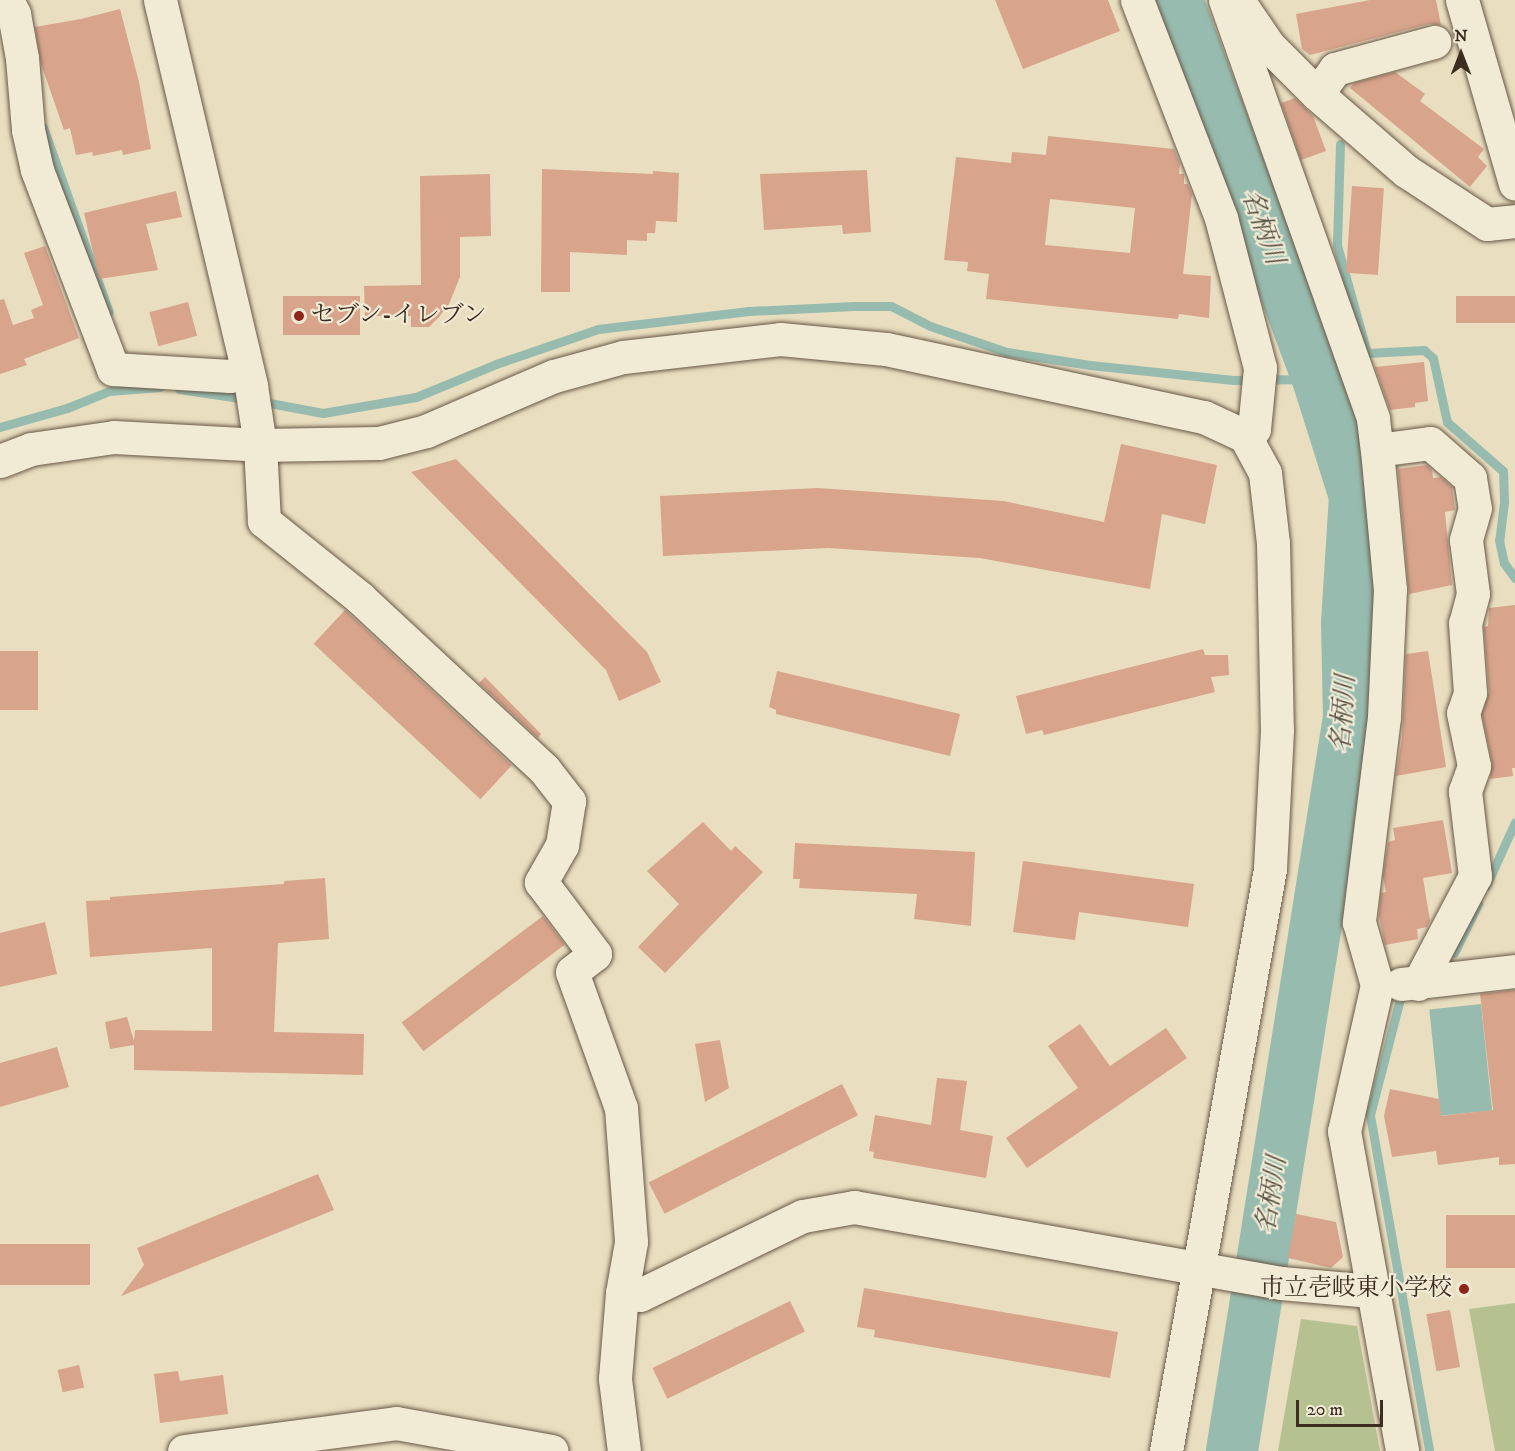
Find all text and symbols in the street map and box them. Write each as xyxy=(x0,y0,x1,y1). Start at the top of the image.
north arrow xyxy=(1431,24,1491,84)
text: N xyxy=(1454,26,1468,46)
water label: 名柄川 xyxy=(1234,185,1290,269)
place label: セブン-イレブン xyxy=(311,302,489,330)
marker: セブン-イレブン xyxy=(292,309,306,323)
water label: 名柄川 xyxy=(1326,674,1362,754)
water label: 名柄川 xyxy=(1250,1154,1294,1236)
place label: 市立壱岐東小学校 xyxy=(1260,1275,1452,1303)
marker: 市立壱岐東小学校 xyxy=(1457,1282,1471,1296)
scale bar xyxy=(1299,1388,1386,1426)
text: 20 m xyxy=(1307,1399,1343,1421)

